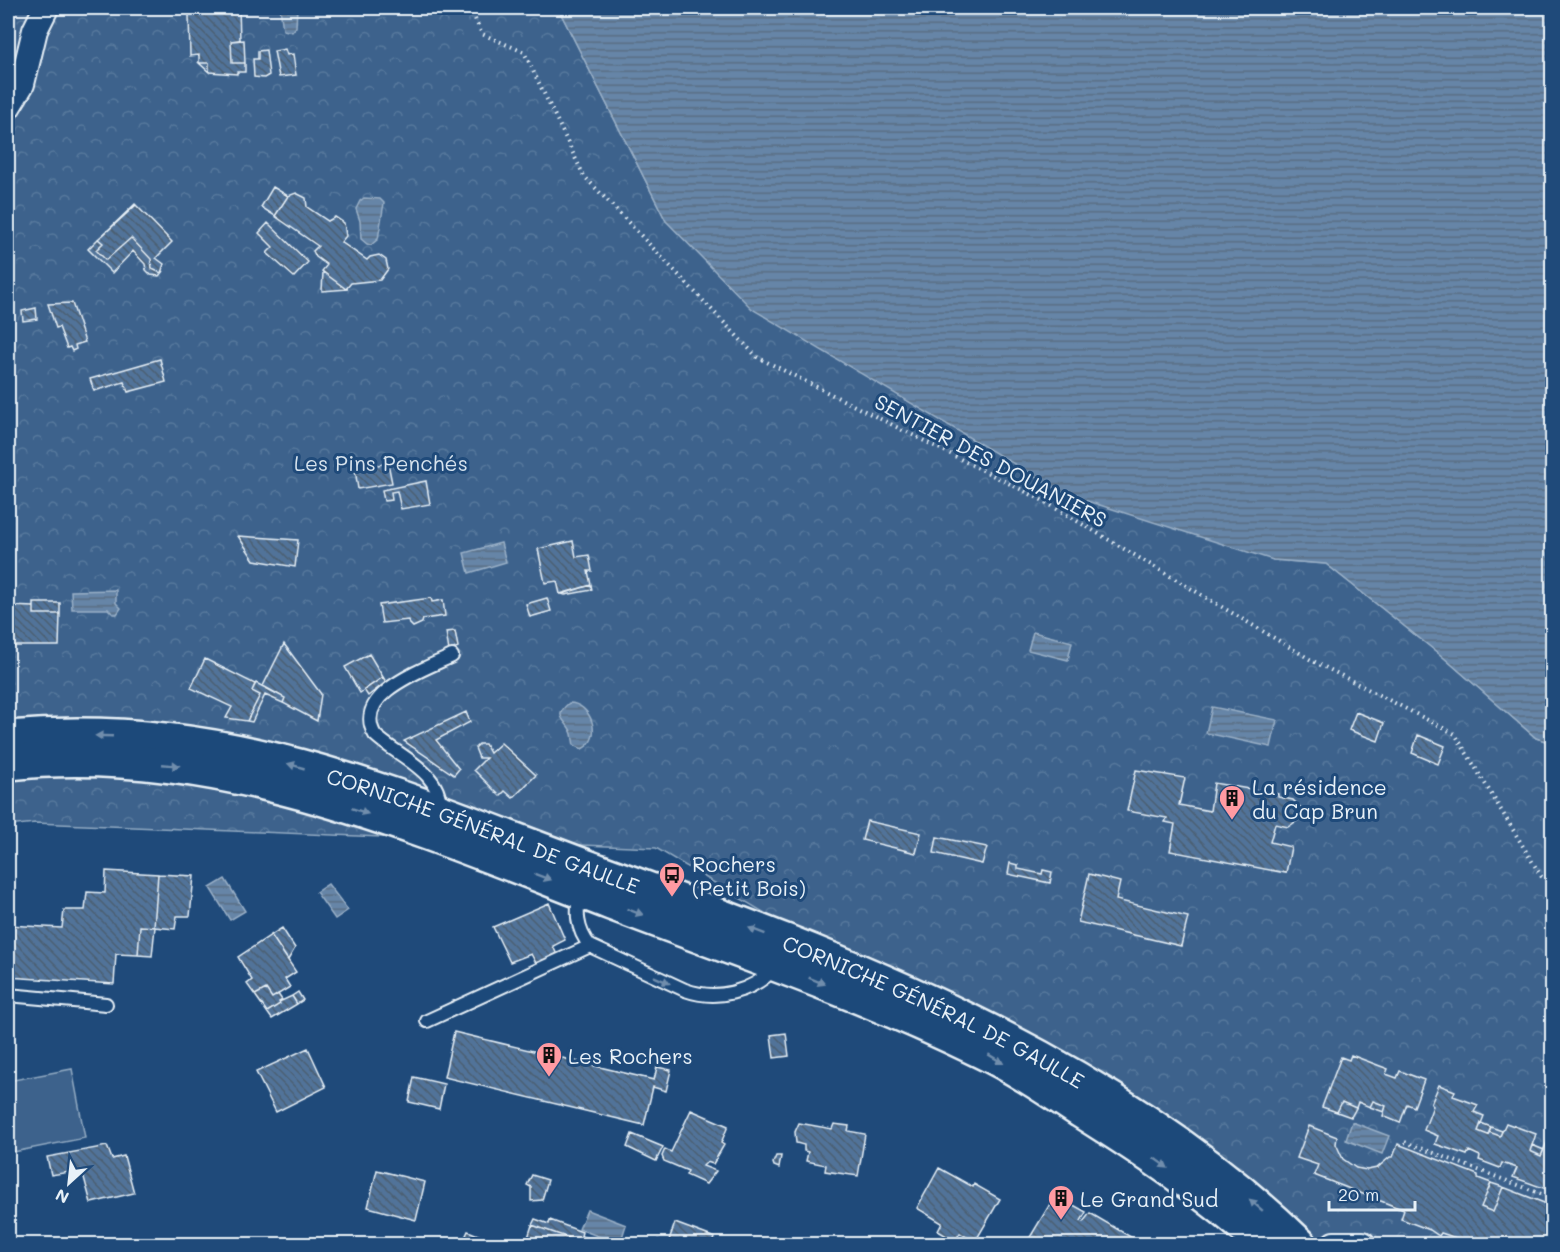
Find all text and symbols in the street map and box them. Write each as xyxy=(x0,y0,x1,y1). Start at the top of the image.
street label: SENTIER DES DOUANIERS xyxy=(870,387,1112,533)
park label: Les Pins Penchés xyxy=(294,449,468,476)
one-way arrow xyxy=(94,732,113,741)
one-way arrow xyxy=(161,760,180,770)
one-way arrow xyxy=(287,760,305,770)
street label: CORNICHE GÉNÉRAL DE GAULLE xyxy=(324,761,644,899)
place label: La résidence du Cap Brun xyxy=(1252,773,1387,824)
building icon: La résidence du Cap Brun xyxy=(1217,783,1247,821)
one-way arrow xyxy=(351,806,369,816)
place label: Rochers (Petit Bois) xyxy=(692,850,806,901)
bus stop icon: Rochers (Petit Bois) xyxy=(657,860,687,898)
one-way arrow xyxy=(534,873,552,882)
one-way arrow xyxy=(626,908,644,917)
one-way arrow xyxy=(747,925,765,935)
street label: CORNICHE GÉNÉRAL DE GAULLE xyxy=(779,928,1090,1094)
one-way arrow xyxy=(653,975,671,985)
one-way arrow xyxy=(808,977,826,986)
building icon: Les Rochers xyxy=(534,1040,564,1078)
place label: Les Rochers xyxy=(568,1042,693,1069)
one-way arrow xyxy=(988,1054,1005,1064)
north arrow xyxy=(39,1153,99,1213)
one-way arrow xyxy=(1153,1156,1168,1168)
scale bar xyxy=(1329,1174,1414,1212)
text: 20 m xyxy=(1338,1182,1379,1206)
building icon: Le Grand Sud xyxy=(1046,1183,1076,1221)
text: N xyxy=(52,1185,72,1209)
place label: Le Grand Sud xyxy=(1080,1185,1218,1212)
one-way arrow xyxy=(1249,1199,1264,1212)

